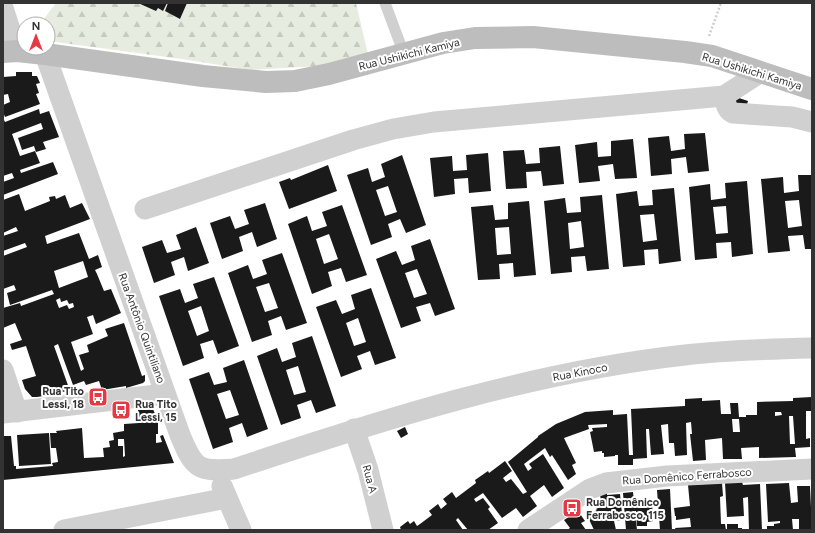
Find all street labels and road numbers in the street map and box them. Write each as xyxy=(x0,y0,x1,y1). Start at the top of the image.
street label: Rua Ushikichi Kamiya xyxy=(357,36,461,73)
street label: Rua Ushikichi Kamiya xyxy=(700,50,803,93)
street label: Rua Antônio Quintiliano xyxy=(116,271,168,385)
street label: Rua Kinoco xyxy=(552,361,609,384)
street label: Rua A xyxy=(360,464,380,495)
street label: Rua Domênico Ferrabosco xyxy=(622,465,752,488)

